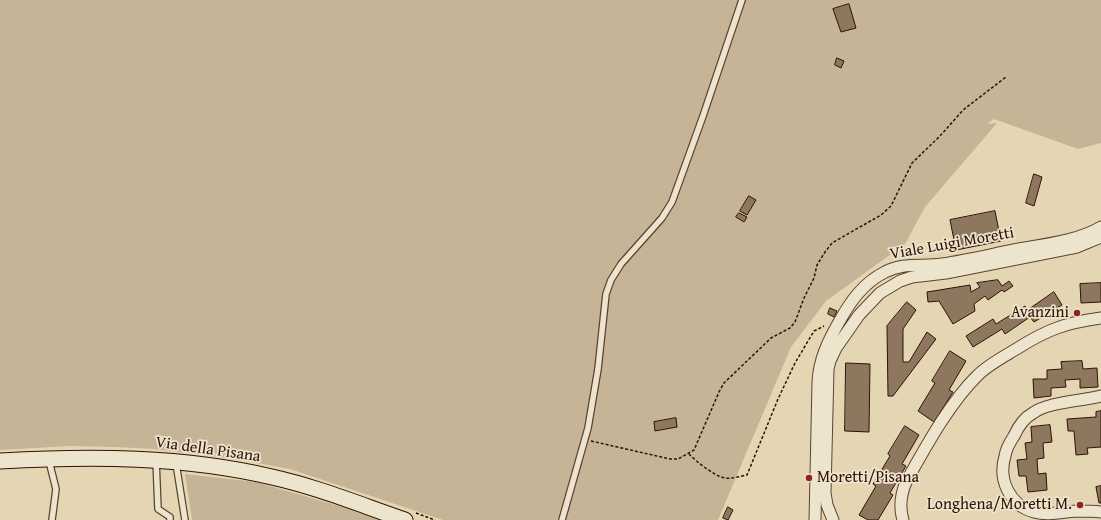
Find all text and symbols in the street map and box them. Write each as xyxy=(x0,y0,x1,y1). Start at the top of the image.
street label: Viale Luigi Moretti xyxy=(888,224,1016,264)
place label: Avanzini xyxy=(1011,303,1069,323)
marker: Avanzini xyxy=(1072,308,1082,318)
street label: Via della Pisana xyxy=(154,433,262,467)
place label: Moretti/Pisana xyxy=(817,468,919,488)
marker: Moretti/Pisana xyxy=(804,473,814,483)
place label: Longhena/Moretti M. xyxy=(927,495,1072,515)
marker: Longhena/Moretti M. xyxy=(1075,500,1085,510)

